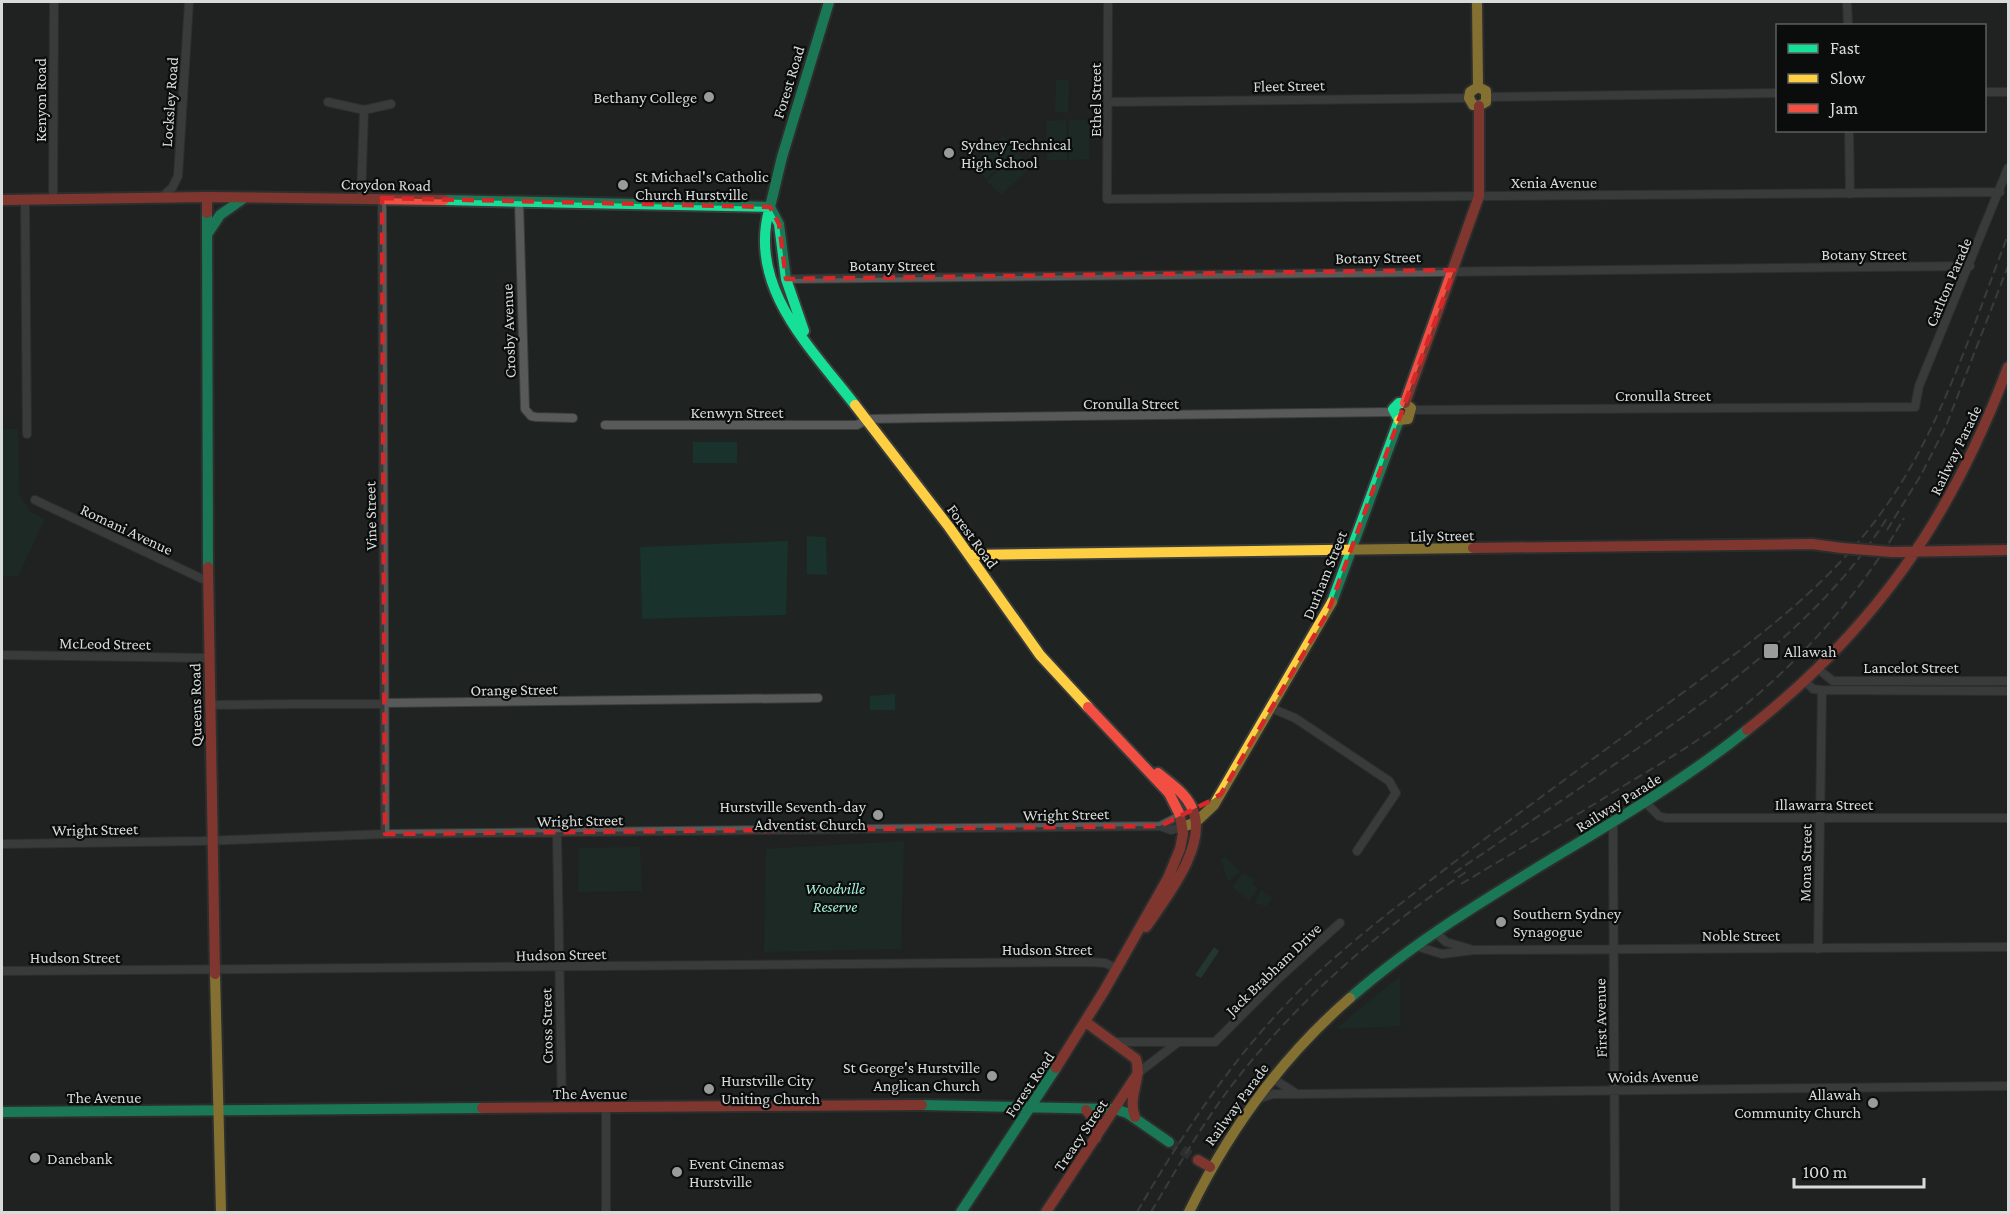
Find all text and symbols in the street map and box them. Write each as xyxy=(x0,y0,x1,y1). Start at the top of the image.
legend xyxy=(1776,24,1986,132)
text: Fast xyxy=(1830,38,1861,58)
street label: Forest Road xyxy=(769,43,808,120)
street label: Locksley Road xyxy=(158,56,182,148)
street label: Kenyon Road xyxy=(32,58,50,142)
street label: Ethel Street xyxy=(1087,62,1104,137)
text: Slow xyxy=(1830,68,1866,88)
street label: Fleet Street xyxy=(1253,76,1326,95)
place label: Bethany College xyxy=(594,89,697,107)
marker: Bethany College xyxy=(702,90,716,104)
text: Jam xyxy=(1828,98,1859,118)
place label: Sydney Technical High School xyxy=(961,136,1071,172)
marker: Sydney Technical High School xyxy=(942,146,956,160)
place label: St Michael's Catholic Church Hurstville xyxy=(635,168,769,203)
street label: Xenia Avenue xyxy=(1511,174,1597,191)
street label: Croydon Road xyxy=(341,175,432,195)
marker: St Michael's Catholic Church Hurstville xyxy=(616,178,630,192)
street label: Carlton Parade xyxy=(1922,235,1975,329)
street label: Botany Street xyxy=(1821,246,1908,264)
street label: Botany Street xyxy=(1335,248,1422,268)
street label: Botany Street xyxy=(849,257,936,275)
street label: Crosby Avenue xyxy=(498,283,520,379)
street label: Cronulla Street xyxy=(1615,387,1712,404)
street label: Cronulla Street xyxy=(1083,395,1180,412)
street label: Railway Parade xyxy=(1926,403,1985,498)
street label: Kenwyn Street xyxy=(691,404,784,422)
street label: Vine Street xyxy=(361,481,380,551)
street label: Romani Avenue xyxy=(78,501,176,558)
street label: Forest Road xyxy=(944,501,1002,572)
street label: Lily Street xyxy=(1410,526,1475,546)
street label: Durham Street xyxy=(1299,528,1350,622)
street label: McLeod Street xyxy=(59,634,152,653)
marker: Allawah xyxy=(1762,642,1780,660)
place label: Allawah xyxy=(1784,643,1837,660)
street label: Lancelot Street xyxy=(1863,659,1959,676)
street label: Queens Road xyxy=(186,662,205,747)
street label: Orange Street xyxy=(470,680,559,700)
street label: Railway Parade xyxy=(1572,769,1665,836)
street label: Illawarra Street xyxy=(1775,796,1874,813)
place label: Hurstville Seventh-day Adventist Church xyxy=(720,798,867,833)
street label: Wright Street xyxy=(1023,805,1110,825)
marker: Hurstville Seventh-day Adventist Church xyxy=(871,808,885,822)
street label: Wright Street xyxy=(537,811,624,831)
street label: Wright Street xyxy=(52,820,139,840)
street label: Mona Street xyxy=(1796,823,1815,902)
park label: Woodville Reserve xyxy=(805,880,865,915)
place label: Southern Sydney Synagogue xyxy=(1513,905,1622,941)
marker: Southern Sydney Synagogue xyxy=(1494,915,1508,929)
street label: Jack Brabham Drive xyxy=(1221,920,1325,1021)
street label: Noble Street xyxy=(1702,927,1781,944)
street label: Hudson Street xyxy=(1002,941,1093,958)
street label: Hudson Street xyxy=(516,945,607,964)
street label: Hudson Street xyxy=(30,949,121,966)
street label: First Avenue xyxy=(1591,978,1610,1058)
street label: Cross Street xyxy=(537,987,556,1064)
street label: Forest Road xyxy=(1001,1048,1058,1120)
place label: St George's Hurstville Anglican Church xyxy=(843,1059,980,1095)
street label: Railway Parade xyxy=(1201,1060,1273,1149)
street label: Woids Avenue xyxy=(1607,1067,1699,1086)
marker: St George's Hurstville Anglican Church xyxy=(985,1069,999,1083)
place label: Hurstville City Uniting Church xyxy=(721,1072,820,1108)
marker: Hurstville City Uniting Church xyxy=(702,1082,716,1096)
street label: The Avenue xyxy=(553,1085,627,1102)
place label: Allawah Community Church xyxy=(1734,1086,1861,1122)
street label: The Avenue xyxy=(67,1089,141,1106)
street label: Treacy Street xyxy=(1050,1096,1112,1175)
marker: Allawah Community Church xyxy=(1866,1096,1880,1110)
place label: Danebank xyxy=(47,1150,113,1167)
marker: Danebank xyxy=(28,1151,42,1165)
scale bar xyxy=(1794,1151,1924,1189)
place label: Event Cinemas Hurstville xyxy=(689,1155,784,1190)
text: 100 m xyxy=(1803,1162,1848,1182)
marker: Event Cinemas Hurstville xyxy=(670,1165,684,1179)

